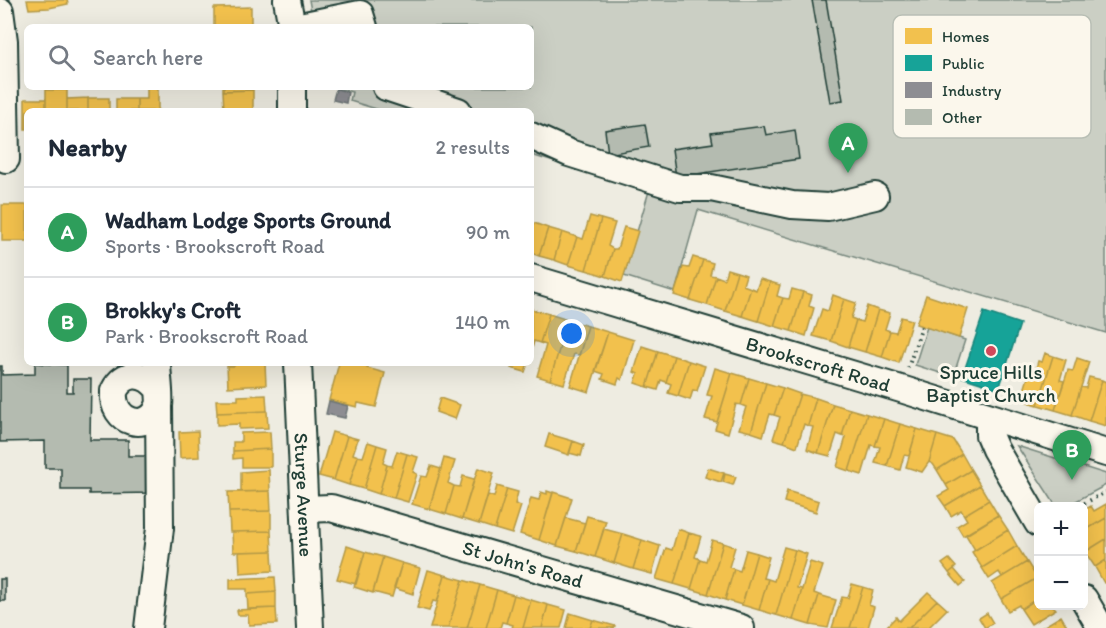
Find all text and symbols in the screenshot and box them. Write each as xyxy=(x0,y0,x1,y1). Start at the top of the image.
legend xyxy=(893,15,1091,138)
search box xyxy=(24,24,534,90)
text: Homes xyxy=(942,27,989,46)
icon: search xyxy=(45,41,78,74)
text: Search here xyxy=(93,44,203,71)
text: Public xyxy=(942,54,984,73)
text: Industry xyxy=(942,81,1002,100)
text: Other xyxy=(942,108,982,127)
pin: A xyxy=(828,124,868,173)
text: Nearby xyxy=(48,131,127,163)
text: 2 results xyxy=(436,135,510,159)
text: Wadham Lodge Sports Ground xyxy=(105,207,391,234)
text: A xyxy=(61,220,74,244)
text: 90 m xyxy=(466,220,510,244)
text: Sports · Brookscroft Road xyxy=(105,234,325,258)
text: Brokky's Croft xyxy=(105,297,241,324)
text: B xyxy=(61,310,74,334)
text: 140 m xyxy=(455,310,510,334)
your location xyxy=(557,319,586,348)
text: Park · Brookscroft Road xyxy=(105,324,308,348)
street label: Brookscroft Road xyxy=(743,331,894,397)
marker: Spruce Hills Baptist Church xyxy=(984,344,998,358)
place label: Spruce Hills Baptist Church xyxy=(926,360,1056,407)
pin: B xyxy=(1052,430,1092,480)
street label: Sturge Avenue xyxy=(289,432,319,558)
map controls xyxy=(1034,502,1088,610)
button: + xyxy=(1034,502,1088,556)
street label: St John's Road xyxy=(460,535,586,593)
button: − xyxy=(1034,556,1088,610)

